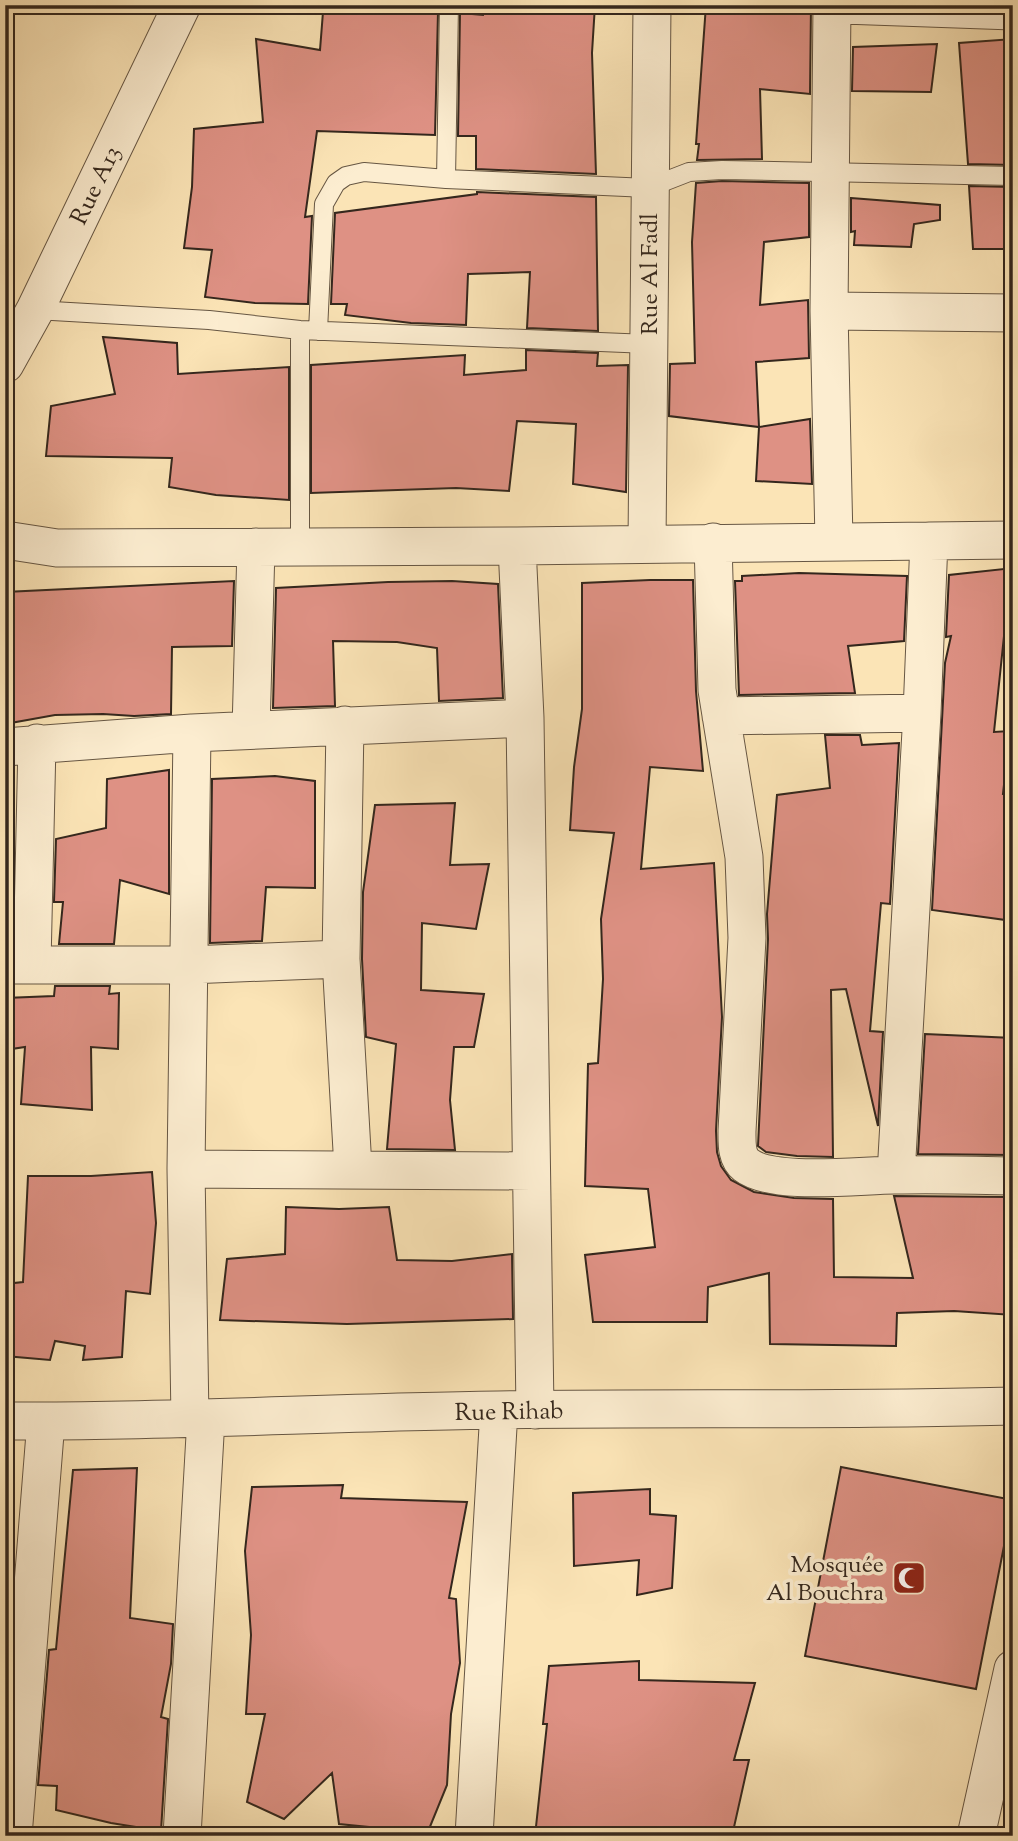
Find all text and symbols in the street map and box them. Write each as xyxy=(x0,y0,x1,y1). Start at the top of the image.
street label: Rue A13 xyxy=(63,141,130,231)
street label: Rue Al Fadl xyxy=(634,213,668,335)
street label: Rue Rihab xyxy=(454,1395,564,1431)
place label: Mosquée Al Bouchra xyxy=(766,1549,884,1611)
mosque icon: Mosquée Al Bouchra xyxy=(890,1559,928,1597)

